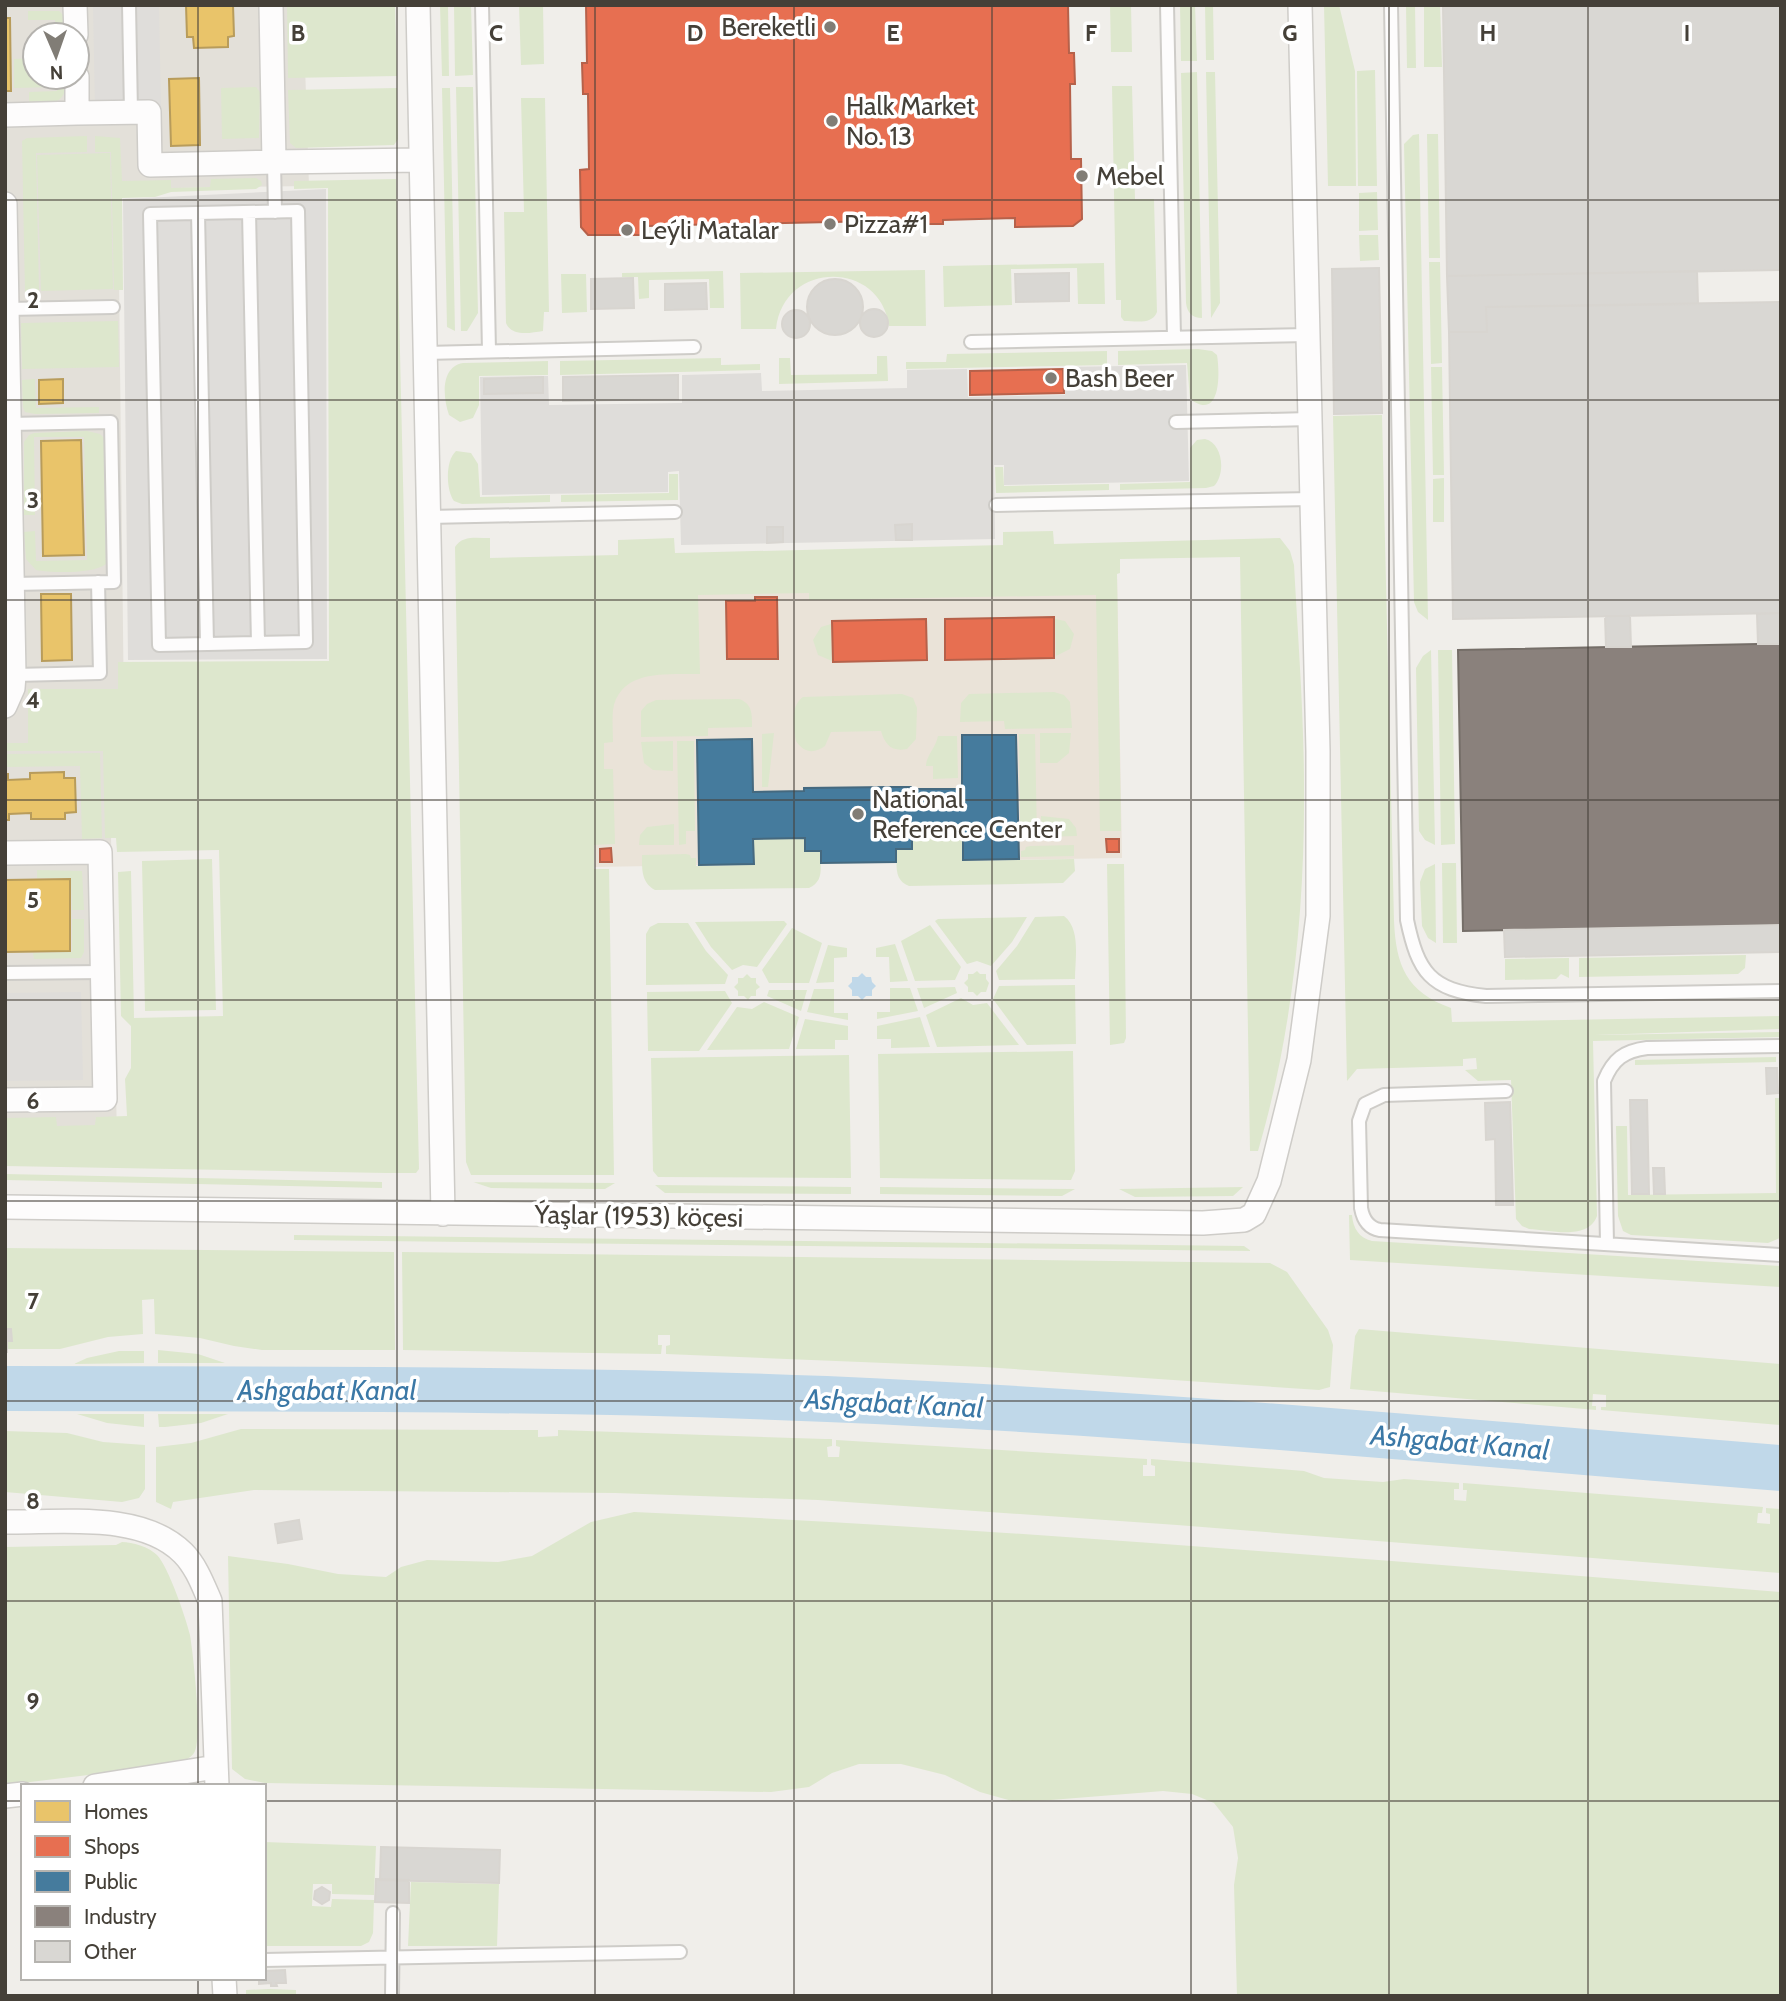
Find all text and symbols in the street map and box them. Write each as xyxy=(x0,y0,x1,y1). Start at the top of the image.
place label: Bereketli xyxy=(721,11,816,43)
text: B xyxy=(291,19,305,47)
text: C xyxy=(489,19,503,47)
text: D xyxy=(687,19,703,47)
marker: Bereketli xyxy=(822,19,838,35)
text: E xyxy=(886,19,900,47)
text: F xyxy=(1085,19,1097,47)
text: G xyxy=(1282,19,1298,47)
text: H xyxy=(1480,19,1496,47)
text: I xyxy=(1684,19,1690,47)
north arrow xyxy=(21,21,91,91)
text: N xyxy=(49,61,64,84)
place label: Halk Market No. 13 xyxy=(846,90,975,152)
marker: Halk Market No. 13 xyxy=(824,113,840,129)
place label: Mebel xyxy=(1096,160,1164,192)
marker: Mebel xyxy=(1074,168,1090,184)
place label: Pizza#1 xyxy=(844,208,928,240)
place label: Leýli Matalar xyxy=(641,214,780,246)
marker: Pizza#1 xyxy=(822,216,838,232)
marker: Leýli Matalar xyxy=(619,222,635,238)
text: 2 xyxy=(27,286,39,314)
place label: Bash Beer xyxy=(1065,362,1175,394)
marker: Bash Beer xyxy=(1043,370,1059,386)
text: 3 xyxy=(27,486,39,514)
text: 4 xyxy=(26,686,40,714)
place label: National Reference Center xyxy=(872,783,1063,845)
marker: National Reference Center xyxy=(850,806,866,822)
text: 5 xyxy=(27,886,39,914)
text: 6 xyxy=(27,1087,39,1115)
street label: Ýaşlar (1953) köçesi xyxy=(533,1198,744,1234)
text: 7 xyxy=(27,1287,39,1315)
water label: Ashgabat Kanal xyxy=(236,1373,417,1407)
water label: Ashgabat Kanal xyxy=(802,1381,985,1425)
water label: Ashgabat Kanal xyxy=(1367,1417,1551,1467)
text: 8 xyxy=(26,1487,40,1515)
text: 9 xyxy=(27,1687,39,1715)
legend xyxy=(21,1784,266,1980)
text: Homes xyxy=(84,1799,148,1824)
text: Shops xyxy=(84,1834,140,1859)
text: Public xyxy=(84,1869,138,1894)
text: Industry xyxy=(84,1904,157,1929)
text: Other xyxy=(84,1939,136,1964)

